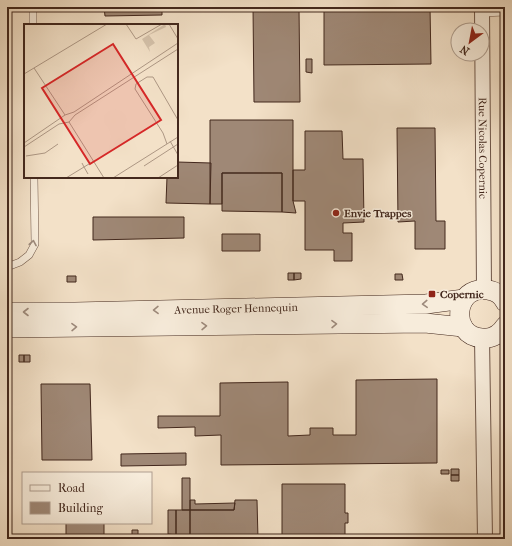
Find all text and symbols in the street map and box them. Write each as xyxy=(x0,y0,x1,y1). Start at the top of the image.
north arrow xyxy=(450,22,490,62)
inset map xyxy=(24,24,178,178)
text: N xyxy=(457,42,472,58)
street label: Rue Nicolas Copernic xyxy=(476,97,489,199)
place label: Envie Trappes xyxy=(344,207,411,220)
marker: Envie Trappes xyxy=(331,208,341,218)
one-way arrow xyxy=(29,239,37,246)
place label: Copernic xyxy=(440,288,484,301)
marker: Copernic xyxy=(427,289,437,299)
one-way arrow xyxy=(422,300,428,308)
street label: Avenue Roger Hennequin xyxy=(173,301,298,317)
one-way arrow xyxy=(153,306,159,315)
one-way arrow xyxy=(23,308,29,316)
one-way arrow xyxy=(331,320,337,328)
one-way arrow xyxy=(201,322,207,330)
one-way arrow xyxy=(71,323,77,331)
legend xyxy=(22,472,152,524)
text: Road xyxy=(58,481,85,495)
text: Building xyxy=(58,501,103,515)

